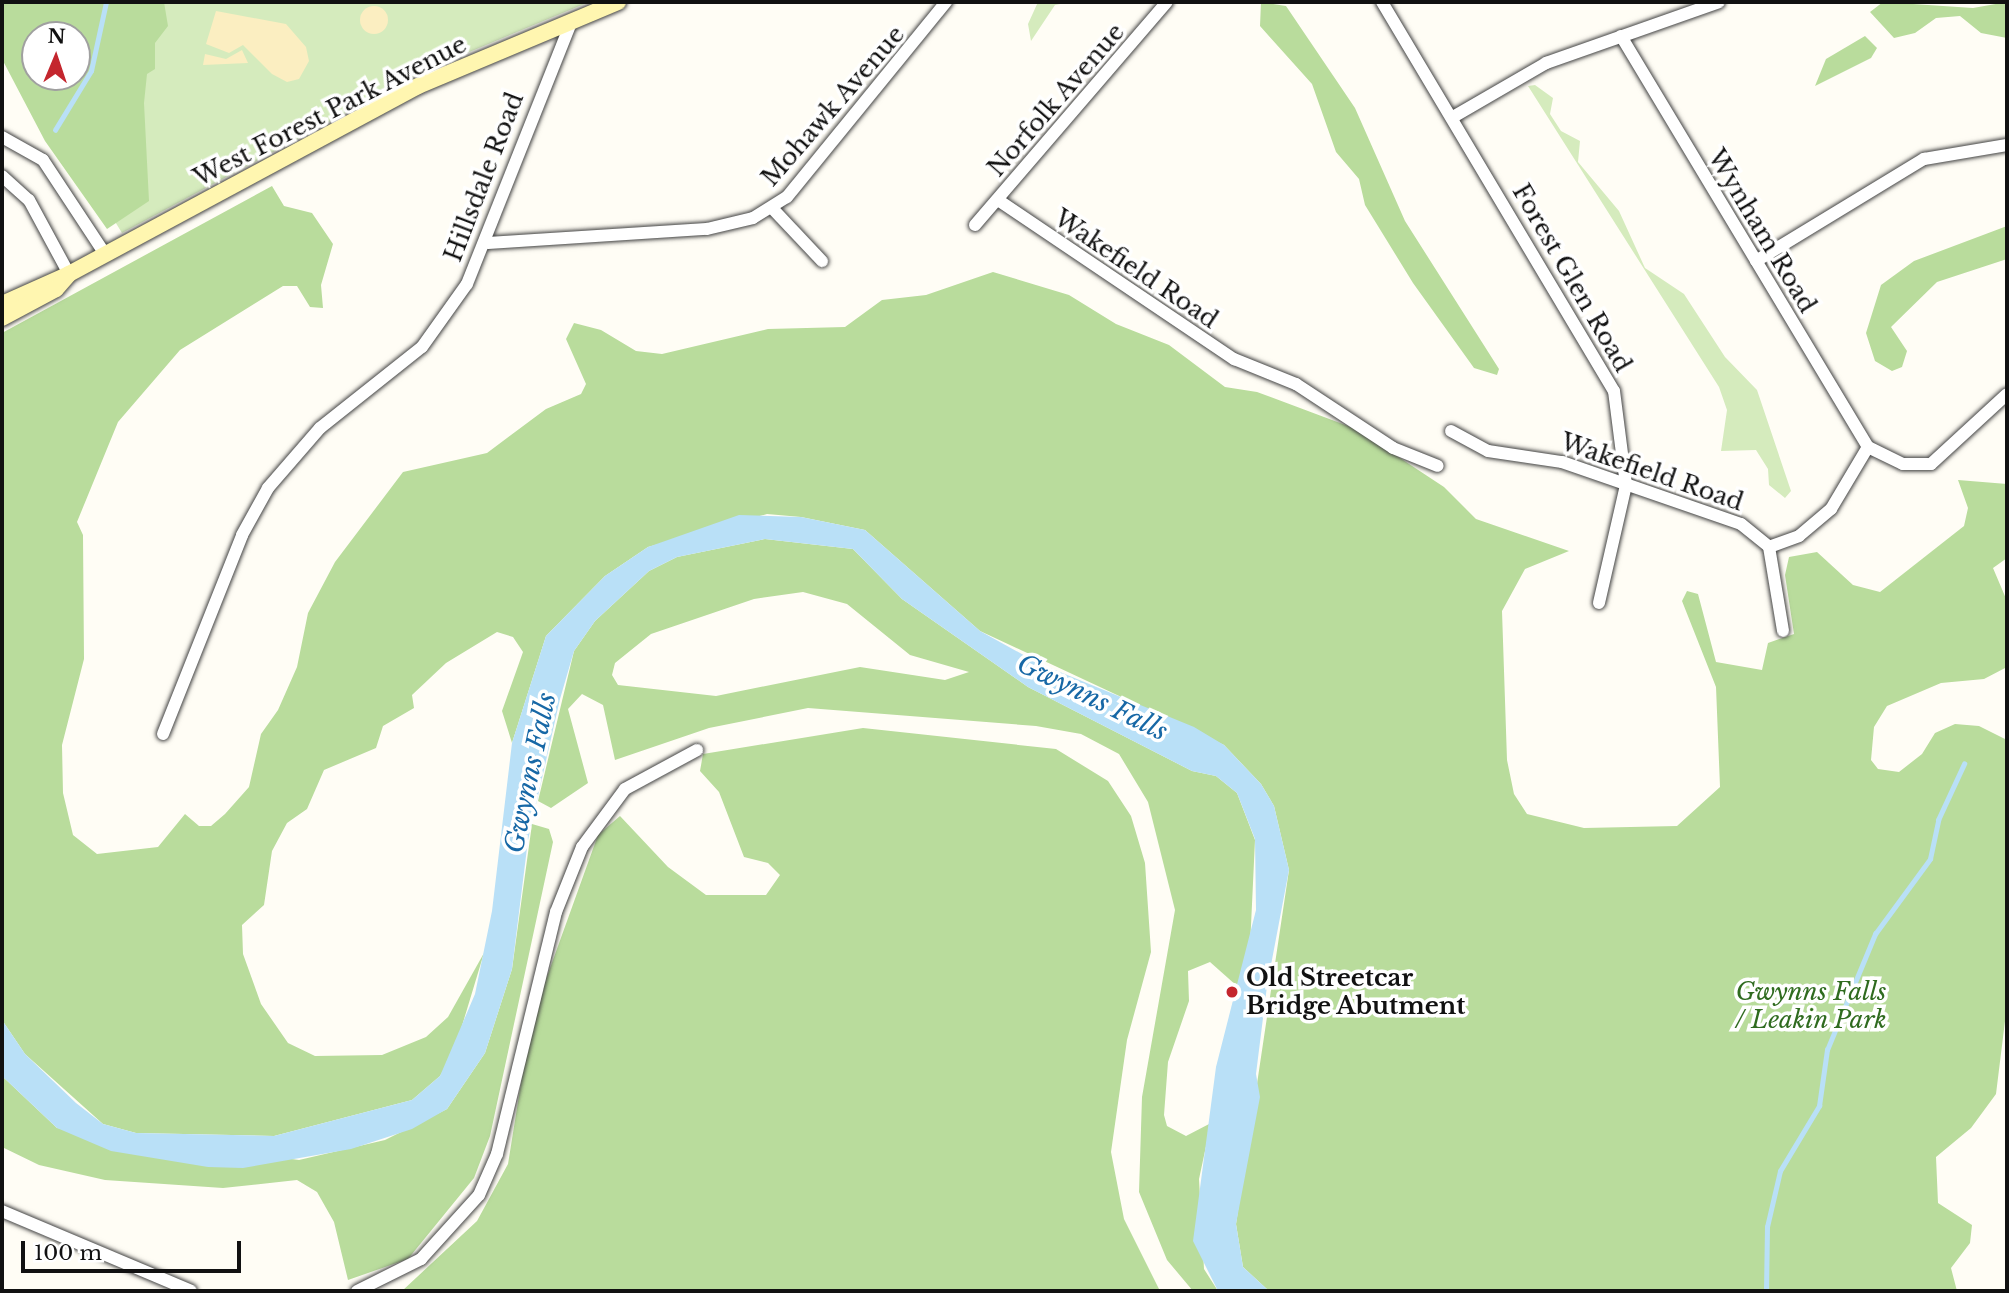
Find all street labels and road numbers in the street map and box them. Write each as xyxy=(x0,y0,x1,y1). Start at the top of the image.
street label: Norfolk Avenue xyxy=(981,17,1131,183)
street label: Mohawk Avenue xyxy=(755,20,911,192)
street label: West Forest Park Avenue xyxy=(188,29,472,193)
street label: Hillsdale Road xyxy=(439,88,529,266)
street label: Wynham Road xyxy=(1702,144,1822,318)
street label: Forest Glen Road xyxy=(1506,179,1638,377)
street label: Wakefield Road xyxy=(1049,204,1223,334)
street label: Wakefield Road xyxy=(1557,427,1747,517)

